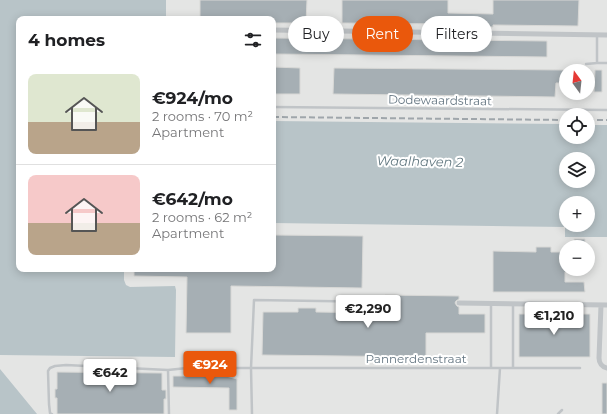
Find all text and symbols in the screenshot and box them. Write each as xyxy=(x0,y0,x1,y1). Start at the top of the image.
chip: Buy xyxy=(288,16,344,52)
chip: Rent xyxy=(352,16,413,52)
chip: Filters xyxy=(421,16,492,52)
icon: filters xyxy=(242,29,264,51)
text: 4 homes xyxy=(28,30,105,50)
north arrow xyxy=(559,64,595,100)
map controls xyxy=(559,64,595,276)
text: €924/mo xyxy=(152,88,233,108)
icon: home xyxy=(60,90,108,138)
street label: Dodewaardstraat xyxy=(388,92,492,108)
text: 2 rooms · 70 m² xyxy=(152,108,253,124)
button: locate xyxy=(559,108,595,144)
text: Apartment xyxy=(152,124,224,140)
water label: Waalhaven 2 xyxy=(377,152,464,170)
button: layers xyxy=(559,152,595,188)
text: €642/mo xyxy=(152,189,233,209)
icon: home xyxy=(60,191,108,239)
button: + xyxy=(559,196,595,232)
text: 2 rooms · 62 m² xyxy=(152,209,252,225)
text: Apartment xyxy=(152,225,224,241)
button: − xyxy=(559,240,595,276)
pin: €2,290 xyxy=(335,295,401,329)
text: €2,290 xyxy=(345,300,391,316)
pin: €1,210 xyxy=(521,302,587,336)
text: €1,210 xyxy=(534,307,574,323)
pin: €924 xyxy=(186,351,234,385)
street label: Pannerdenstraat xyxy=(365,351,467,366)
text: €924 xyxy=(192,356,228,372)
pin: €642 xyxy=(86,359,134,393)
text: €642 xyxy=(92,364,128,380)

